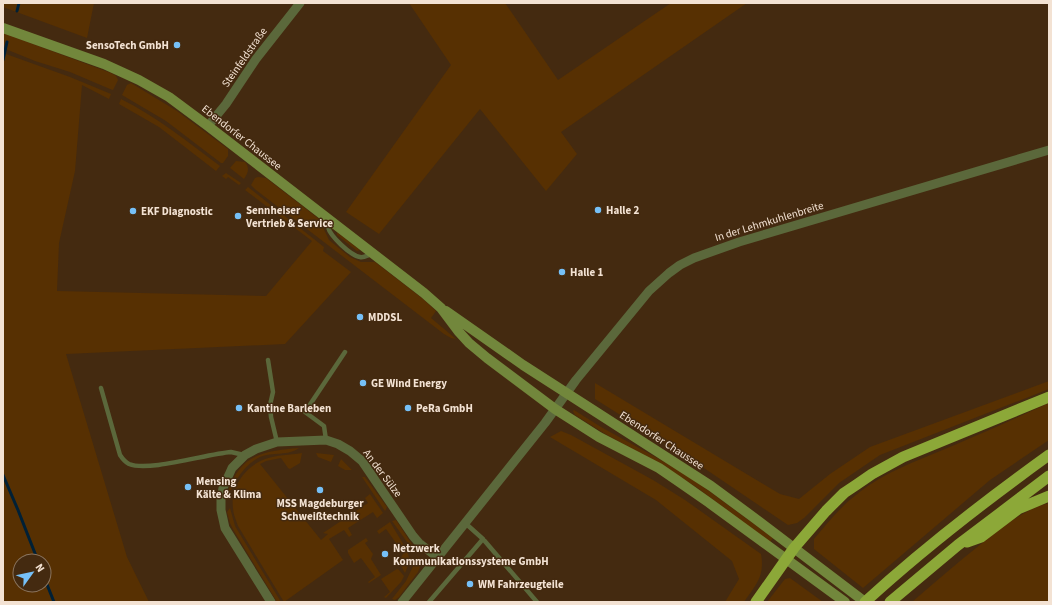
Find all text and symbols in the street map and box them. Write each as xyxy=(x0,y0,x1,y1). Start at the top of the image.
street label: Steinfeldstraße xyxy=(218,24,271,90)
place label: SensoTech GmbH xyxy=(86,38,169,53)
marker: SensoTech GmbH xyxy=(172,40,182,50)
street label: Ebendorfer Chaussee xyxy=(199,101,285,174)
street label: In der Lehmkuhlenbreite xyxy=(713,198,826,245)
place label: Sennheiser Vertrieb & Service xyxy=(245,203,333,231)
place label: Halle 2 xyxy=(606,203,639,218)
place label: EKF Diagnostic xyxy=(141,204,213,219)
marker: Halle 2 xyxy=(593,205,603,215)
marker: EKF Diagnostic xyxy=(128,206,138,216)
marker: Sennheiser Vertrieb & Service xyxy=(233,211,243,221)
place label: Halle 1 xyxy=(570,265,603,280)
marker: Halle 1 xyxy=(557,267,567,277)
place label: MDDSL xyxy=(368,310,402,325)
marker: MDDSL xyxy=(355,312,365,322)
place label: GE Wind Energy xyxy=(371,376,447,391)
marker: GE Wind Energy xyxy=(358,378,368,388)
place label: Kantine Barleben xyxy=(247,401,331,416)
place label: PeRa GmbH xyxy=(416,401,473,416)
marker: Kantine Barleben xyxy=(234,403,244,413)
marker: PeRa GmbH xyxy=(403,403,413,413)
street label: Ebendorfer Chaussee xyxy=(617,408,707,474)
street label: An der Sülze xyxy=(360,446,406,501)
place label: Mensing Kälte & Klima xyxy=(196,474,262,502)
marker: Mensing Kälte & Klima xyxy=(183,482,193,492)
marker: MSS Magdeburger Schweißtechnik xyxy=(315,485,325,495)
place label: MSS Magdeburger Schweißtechnik xyxy=(276,496,364,524)
place label: Netzwerk Kommunikationssysteme GmbH xyxy=(393,541,549,569)
marker: Netzwerk Kommunikationssysteme GmbH xyxy=(380,549,390,559)
north arrow xyxy=(12,553,52,593)
text: N xyxy=(32,561,48,575)
place label: WM Fahrzeugteile xyxy=(478,577,564,592)
marker: WM Fahrzeugteile xyxy=(465,579,475,589)

